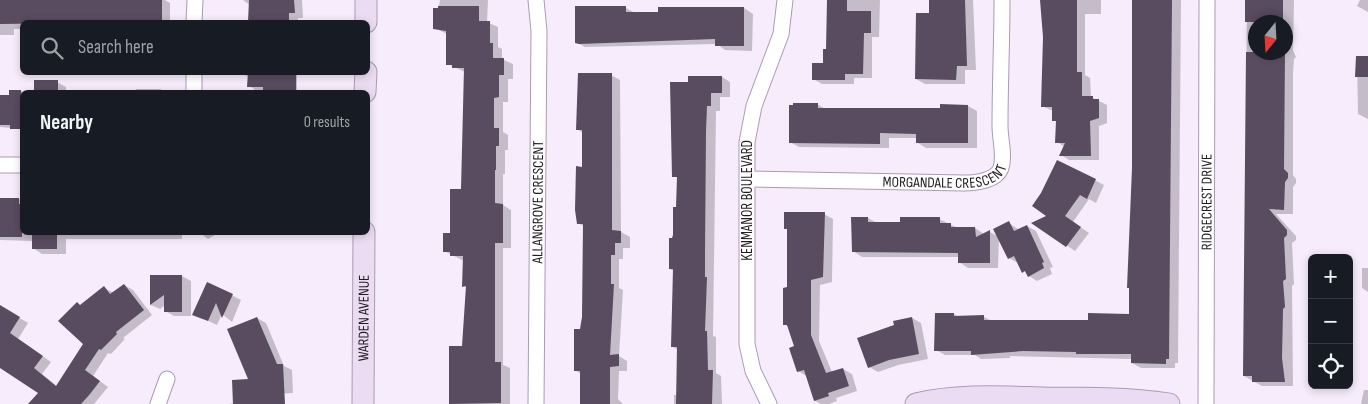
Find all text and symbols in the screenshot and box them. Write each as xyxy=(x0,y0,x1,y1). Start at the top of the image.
north arrow xyxy=(1248,15,1293,60)
search box xyxy=(20,20,370,75)
icon: search xyxy=(38,34,66,62)
text: Search here xyxy=(78,36,154,59)
text: Nearby xyxy=(40,110,93,135)
text: 0 results xyxy=(304,113,350,132)
street label: KENMANOR BOULEVARD xyxy=(738,140,757,261)
street label: ALLANGROVE CRESCENT xyxy=(528,141,548,264)
street label: RIDGECREST DRIVE xyxy=(1197,154,1217,250)
street label: MORGANDALE CRESCENT xyxy=(883,162,1011,193)
map controls xyxy=(1308,254,1353,389)
button: + xyxy=(1308,254,1353,299)
street label: WARDEN AVENUE xyxy=(354,275,374,361)
button: − xyxy=(1308,299,1353,344)
button: locate xyxy=(1308,344,1353,389)

